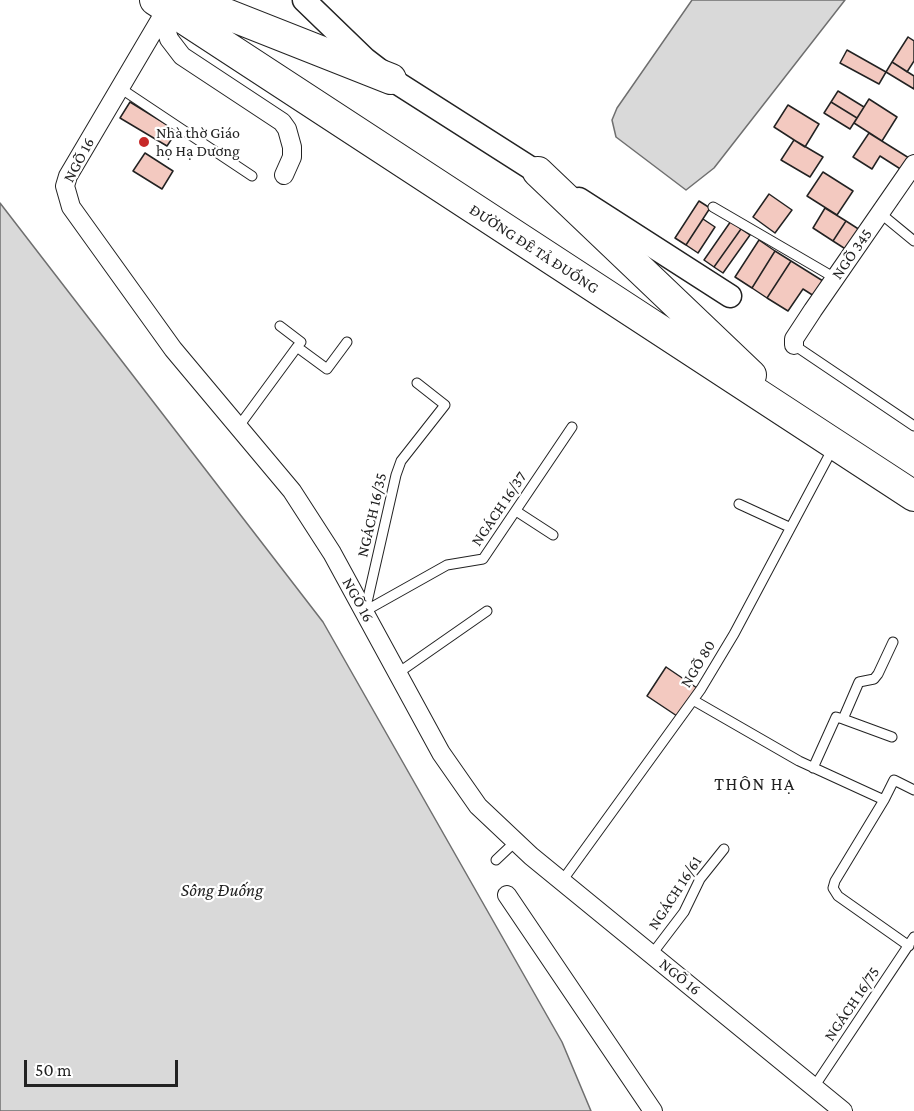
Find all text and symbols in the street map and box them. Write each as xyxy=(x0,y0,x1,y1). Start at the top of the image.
place label: Nhà thờ Giáo họ Hạ Dương xyxy=(156,123,240,161)
street label: NGÕ 16 xyxy=(59,134,99,186)
marker: Nhà thờ Giáo họ Hạ Dương xyxy=(137,135,151,149)
street label: ĐƯỜNG ĐÊ TẢ ĐUỐNG xyxy=(466,200,602,298)
street label: NGÕ 345 xyxy=(828,225,876,283)
street label: NGÁCH 16/37 xyxy=(467,468,531,550)
street label: NGÁCH 16/35 xyxy=(353,471,391,559)
street label: NGÕ 16 xyxy=(338,574,378,626)
street label: NGÕ 80 xyxy=(676,637,720,691)
district label: THÔN HẠ xyxy=(714,773,796,795)
street label: NGÁCH 16/61 xyxy=(644,853,706,933)
water label: Sông Đuống xyxy=(181,879,263,901)
street label: NGÕ 16 xyxy=(655,954,705,1000)
street label: NGÁCH 16/75 xyxy=(820,963,884,1045)
scale bar xyxy=(27,1048,182,1086)
text: 50 m xyxy=(35,1060,72,1080)

